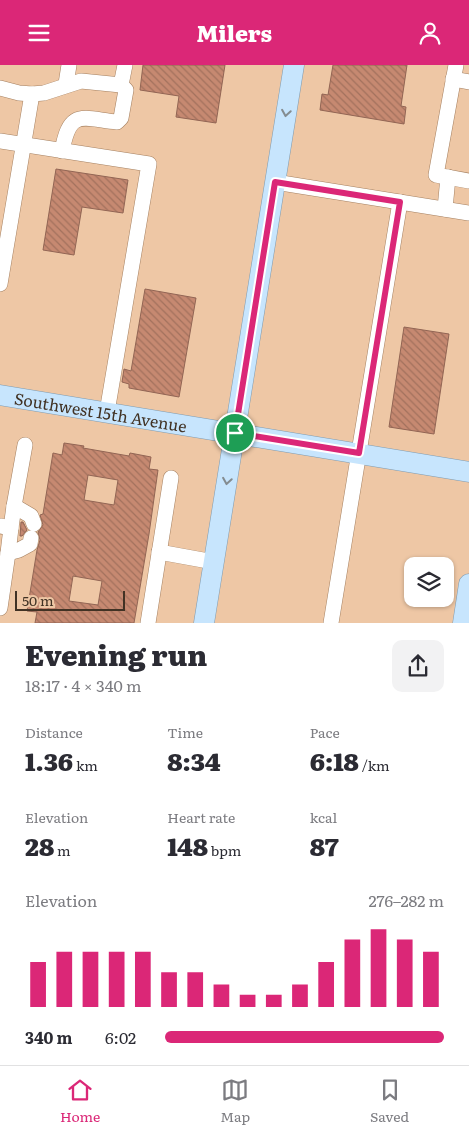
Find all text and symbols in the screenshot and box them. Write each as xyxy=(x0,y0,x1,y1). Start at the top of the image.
text: Milers xyxy=(197,16,272,49)
icon: menu xyxy=(25,19,53,47)
icon: person xyxy=(416,19,444,47)
one-way arrow xyxy=(282,109,292,117)
street label: Southwest 15th Avenue xyxy=(13,386,189,438)
pin xyxy=(214,412,256,454)
icon: arrive xyxy=(221,419,249,447)
one-way arrow xyxy=(223,477,233,485)
map controls xyxy=(404,557,454,607)
button: layers xyxy=(404,557,454,607)
scale bar xyxy=(15,587,125,611)
text: 50 m xyxy=(22,590,54,610)
text: Evening run xyxy=(25,633,207,675)
button: share xyxy=(392,640,444,692)
text: 18:17 · 4 × 340 m xyxy=(25,673,141,697)
text: Distance xyxy=(25,722,83,742)
text: Time xyxy=(167,722,203,742)
text: Pace xyxy=(310,722,340,742)
text: 1.36 xyxy=(25,742,73,779)
text: 8:34 xyxy=(167,742,221,779)
text: 6:18 xyxy=(310,742,359,779)
text: km xyxy=(73,755,98,775)
text: /km xyxy=(359,755,390,775)
text: Elevation xyxy=(25,807,88,827)
text: Heart rate xyxy=(167,807,235,827)
text: kcal xyxy=(310,807,337,827)
text: 28 xyxy=(25,827,54,864)
text: 148 xyxy=(167,827,208,864)
text: 87 xyxy=(310,827,339,864)
text: m xyxy=(54,840,71,860)
text: bpm xyxy=(208,840,241,860)
text: Elevation xyxy=(25,888,97,912)
text: 276–282 m xyxy=(368,888,444,912)
text: 340 m xyxy=(25,1025,73,1049)
text: 6:02 xyxy=(105,1025,136,1049)
tab: Home xyxy=(60,1076,100,1126)
tab: Map xyxy=(220,1076,250,1126)
tab: Saved xyxy=(370,1076,409,1126)

